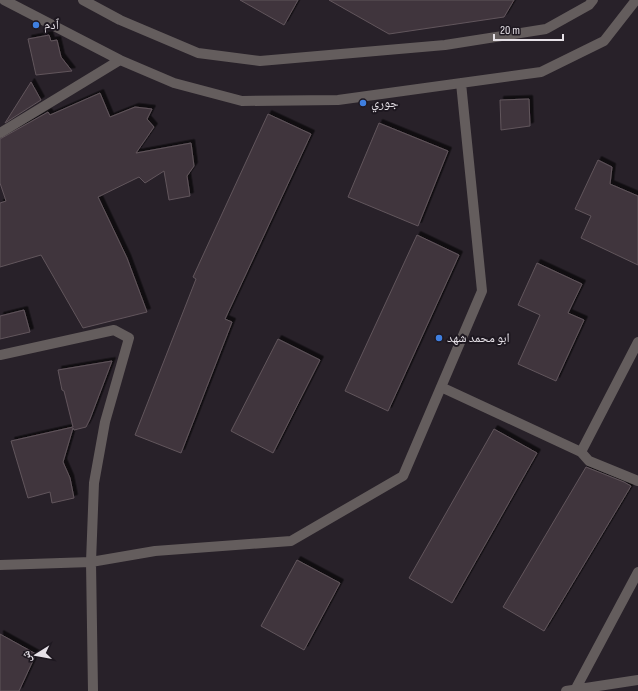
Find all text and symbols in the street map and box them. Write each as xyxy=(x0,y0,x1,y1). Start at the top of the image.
scale bar xyxy=(494,16,563,42)
place label: ٱدم xyxy=(44,17,59,33)
marker: ٱدم xyxy=(31,20,41,30)
text: 20 m xyxy=(500,23,520,38)
place label: جوري xyxy=(371,95,398,113)
marker: جوري xyxy=(358,98,368,108)
place label: ابو محمد شهد xyxy=(447,330,510,346)
marker: ابو محمد شهد xyxy=(434,333,444,343)
north arrow xyxy=(16,635,56,675)
text: ش xyxy=(19,649,35,664)

